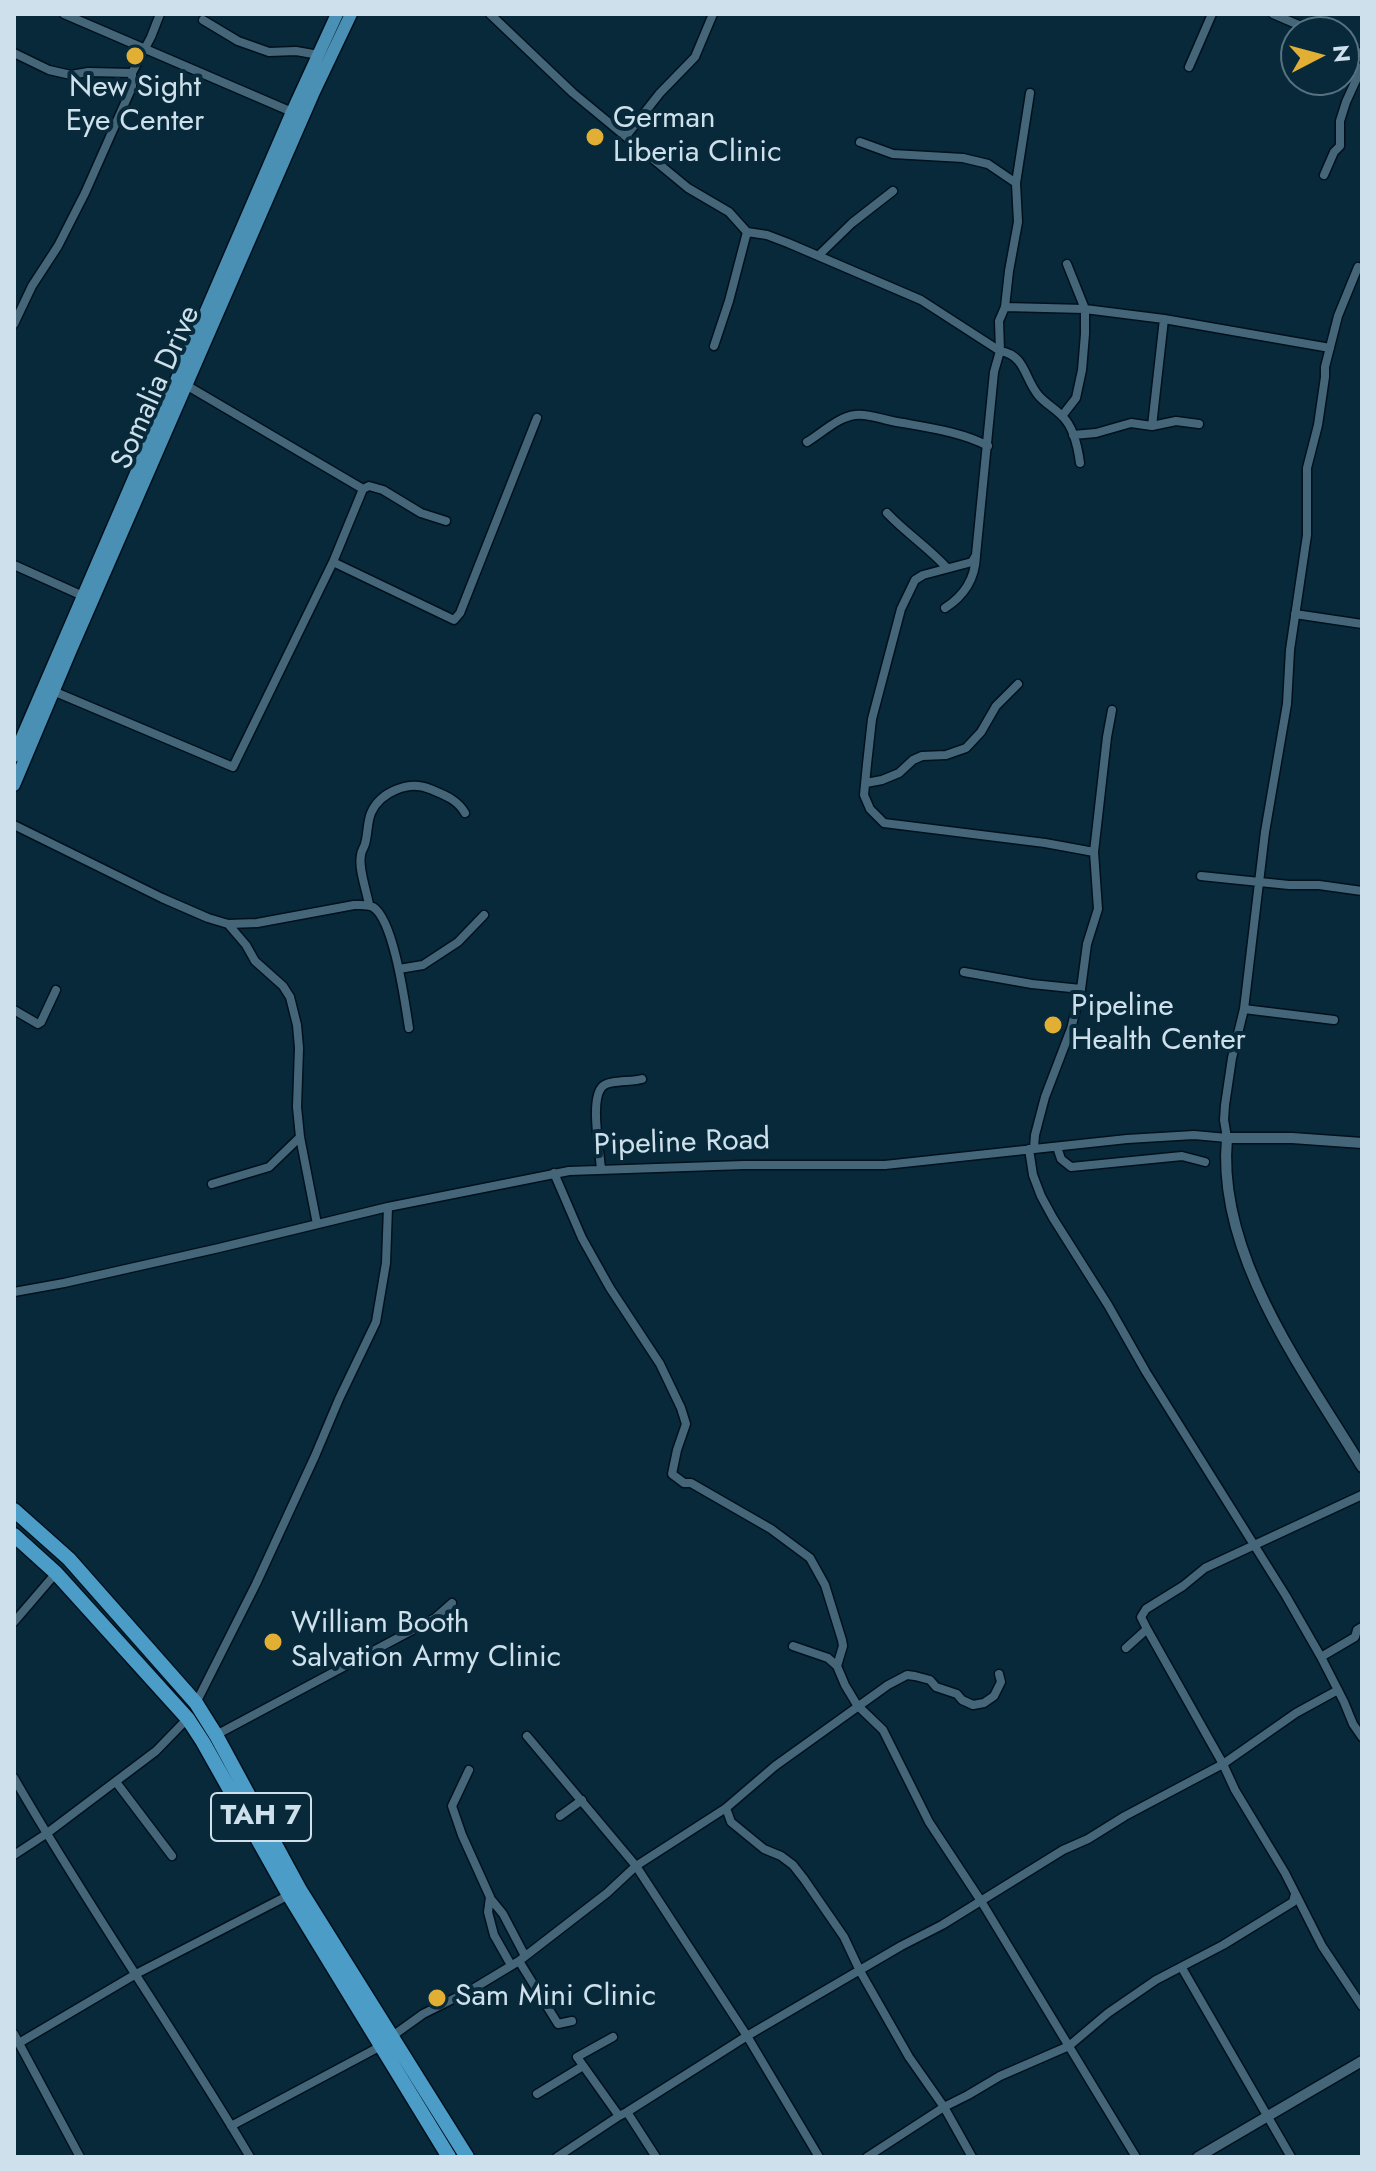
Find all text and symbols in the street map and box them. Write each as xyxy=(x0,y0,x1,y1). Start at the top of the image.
north arrow xyxy=(1280,16,1360,96)
text: N xyxy=(1325,43,1359,64)
marker: New Sight Eye Center xyxy=(124,45,146,67)
place label: New Sight Eye Center xyxy=(66,71,204,142)
place label: German Liberia Clinic xyxy=(613,102,782,172)
marker: German Liberia Clinic xyxy=(584,126,606,148)
street label: Somalia Drive xyxy=(105,301,209,475)
place label: Pipeline Health Center xyxy=(1071,990,1246,1060)
marker: Pipeline Health Center xyxy=(1042,1014,1064,1036)
street label: Pipeline Road xyxy=(593,1123,771,1165)
place label: William Booth Salvation Army Clinic xyxy=(291,1607,561,1678)
marker: William Booth Salvation Army Clinic xyxy=(262,1631,284,1653)
road number: TAH 7 xyxy=(211,1793,311,1841)
place label: Sam Mini Clinic xyxy=(455,1980,656,2016)
marker: Sam Mini Clinic xyxy=(426,1987,448,2009)

